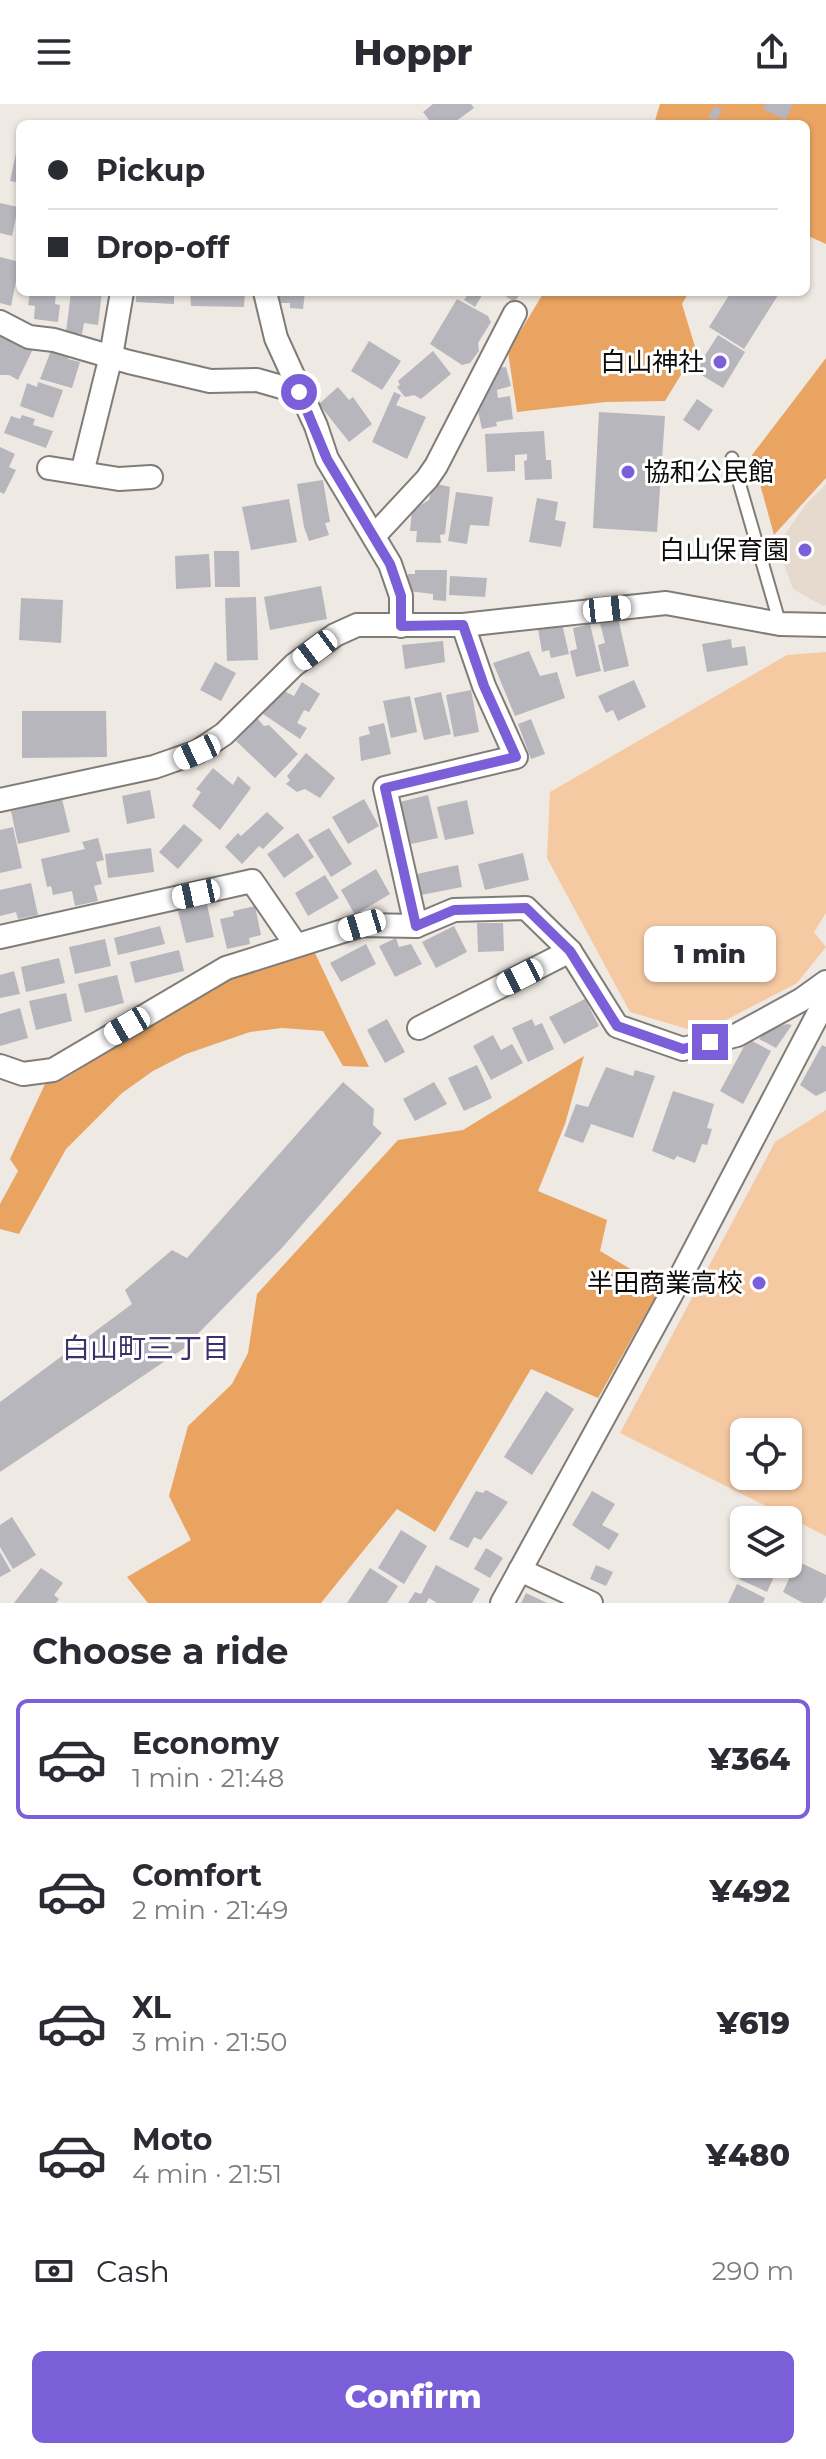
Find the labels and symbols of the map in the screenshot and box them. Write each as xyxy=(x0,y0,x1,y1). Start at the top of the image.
place label: 白山神社 xyxy=(600,346,704,378)
marker: 白山神社 xyxy=(711,353,729,371)
route start xyxy=(281,374,317,410)
place label: 協和公民館 xyxy=(644,456,774,488)
marker: 協和公民館 xyxy=(619,463,637,481)
place label: 白山保育園 xyxy=(659,534,789,566)
marker: 白山保育園 xyxy=(796,541,814,559)
car xyxy=(582,595,632,623)
car xyxy=(289,626,341,674)
car xyxy=(170,731,224,773)
car xyxy=(170,877,222,911)
car xyxy=(336,907,388,943)
callout: 1 min xyxy=(644,926,776,982)
car xyxy=(493,955,547,999)
car xyxy=(100,1004,154,1048)
route end xyxy=(692,1024,728,1060)
place label: 半田商業高校 xyxy=(587,1267,743,1299)
marker: 半田商業高校 xyxy=(750,1274,768,1292)
district label: 白山町三丁目 xyxy=(62,1331,230,1365)

